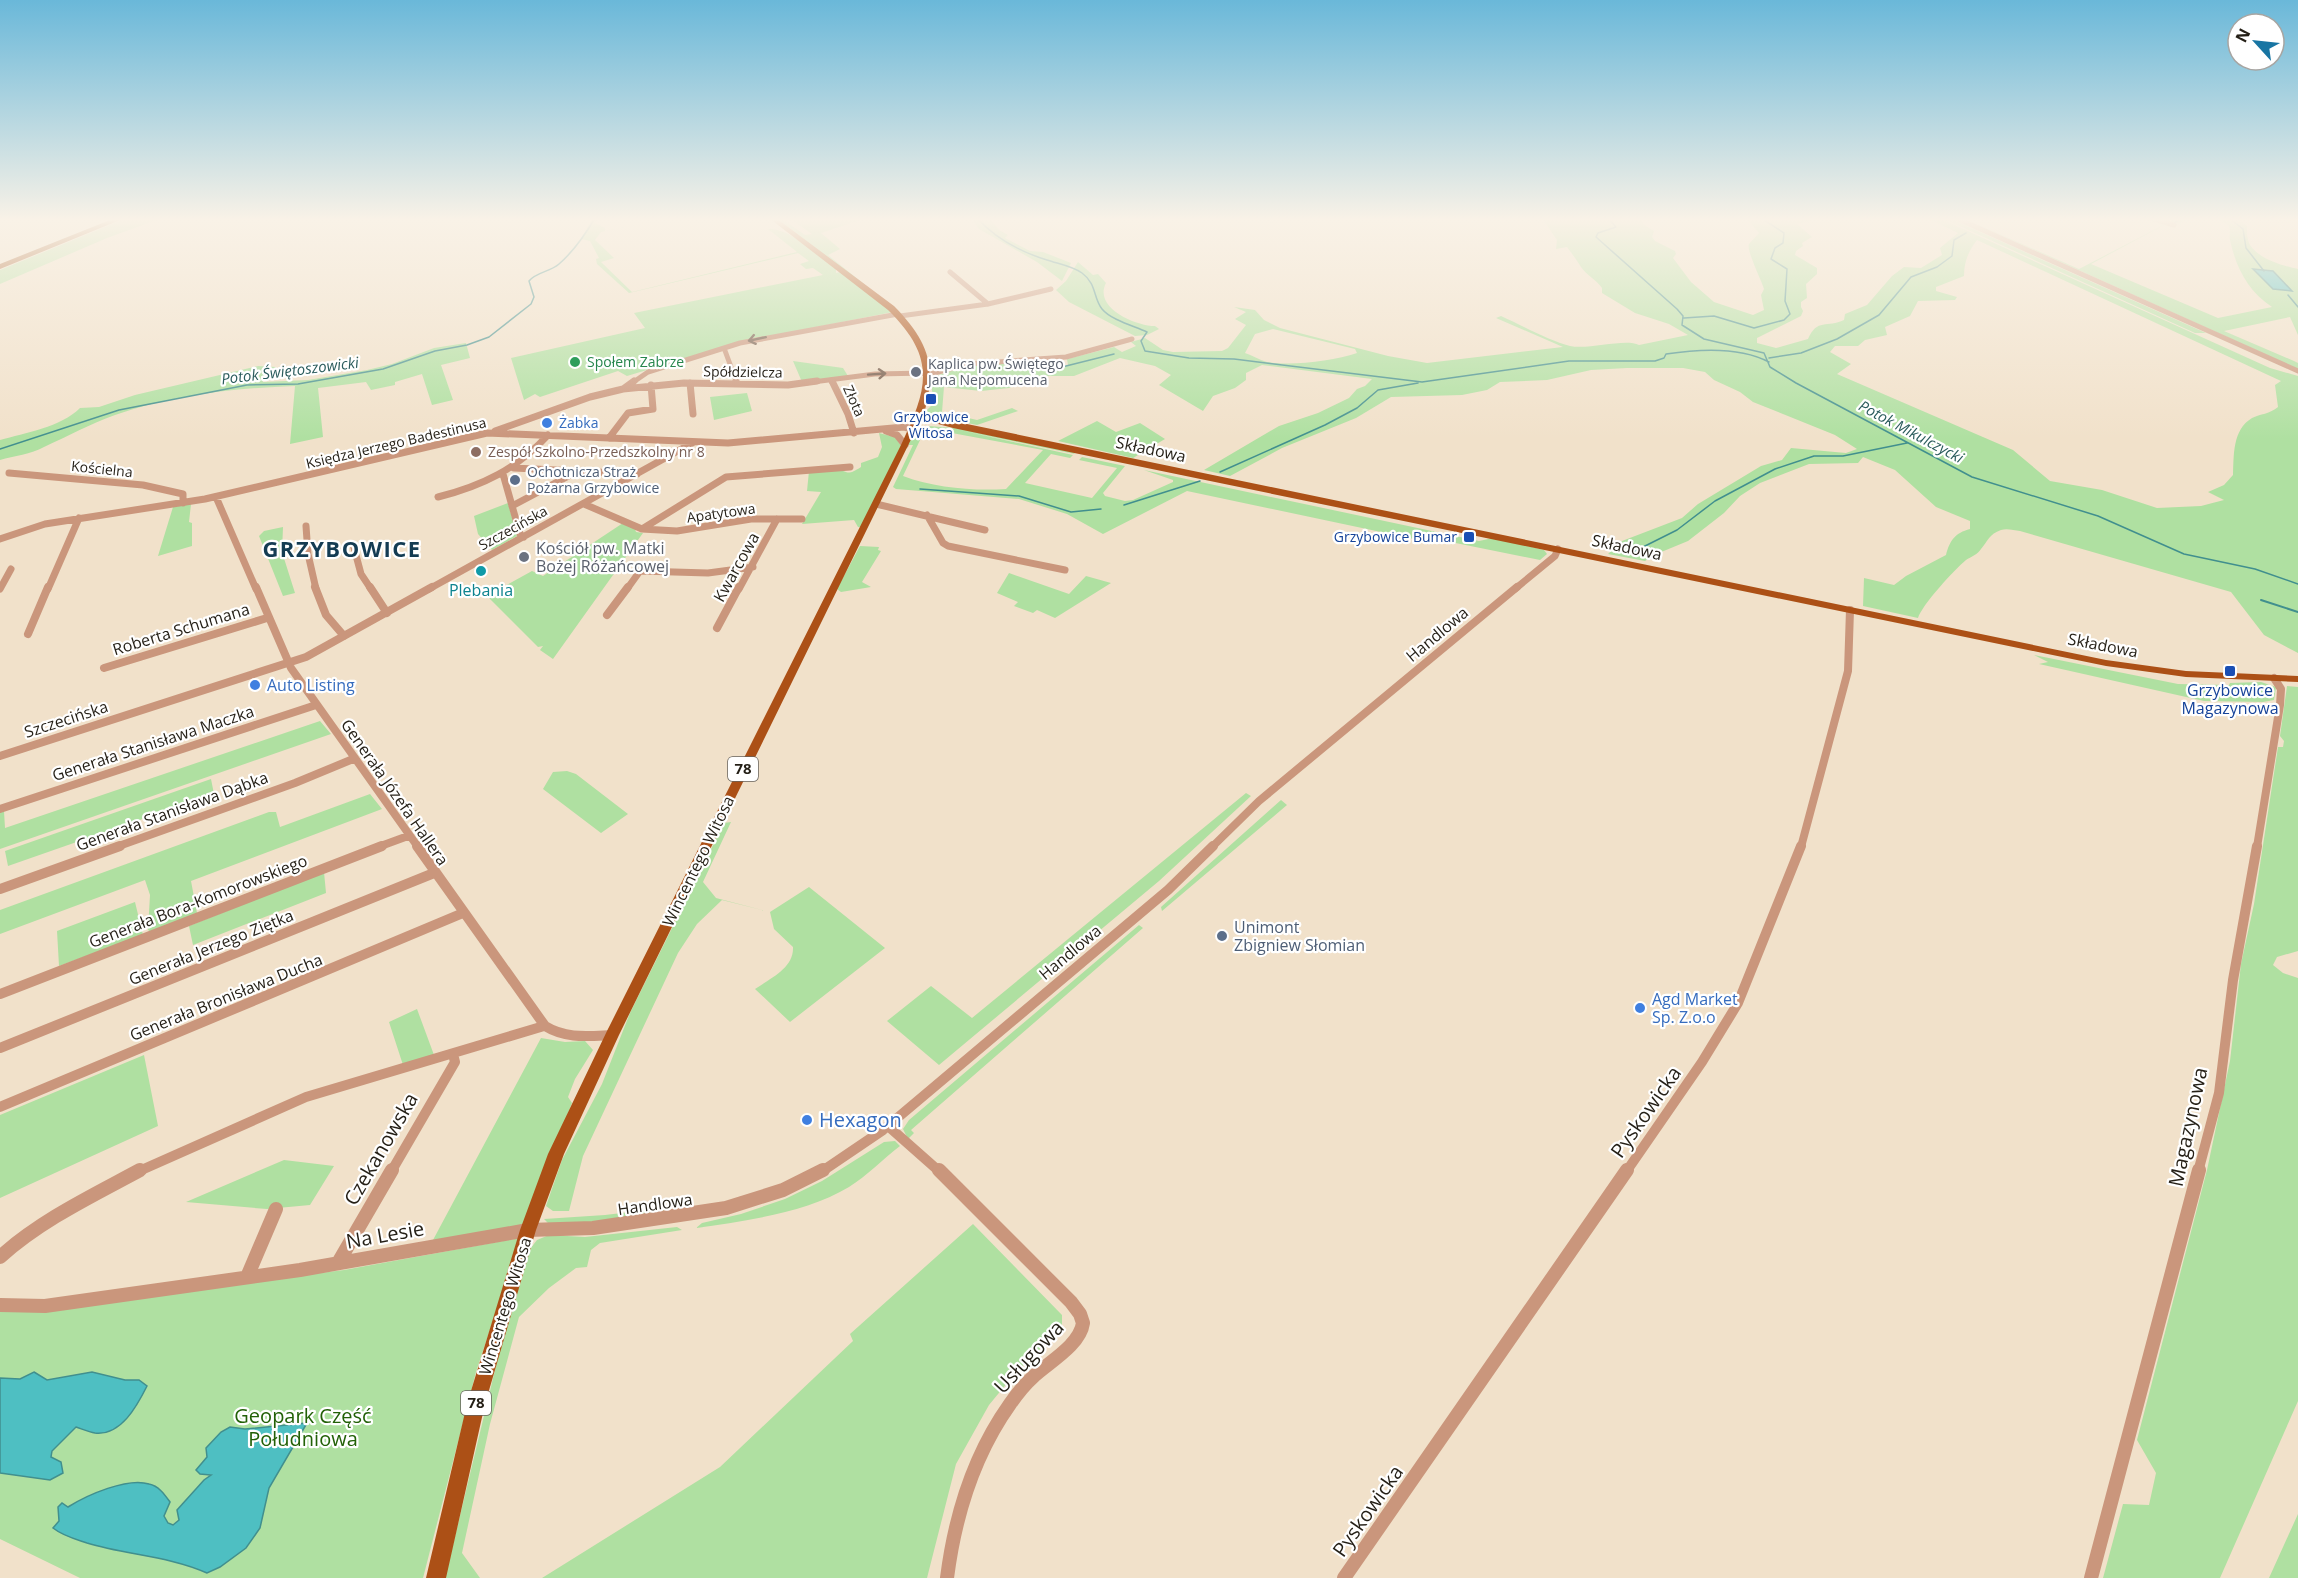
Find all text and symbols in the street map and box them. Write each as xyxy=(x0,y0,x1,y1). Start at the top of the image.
north arrow xyxy=(2226,12,2286,72)
text: N xyxy=(2230,24,2255,46)
one-way arrow xyxy=(748,334,768,345)
water label: Potok Świętoszowicki xyxy=(220,352,360,388)
place label: Społem Zabrze xyxy=(587,352,684,371)
place label: Kaplica pw. Świętego Jana Nepomucena xyxy=(926,354,1064,389)
marker: Społem Zabrze xyxy=(568,355,582,369)
street label: Spółdzielcza xyxy=(703,361,783,382)
marker: Kaplica pw. Świętego Jana Nepomucena xyxy=(909,365,923,379)
one-way arrow xyxy=(866,368,886,379)
street label: Złota xyxy=(839,382,870,420)
marker: Grzybowice Witosa xyxy=(924,392,938,406)
water label: Potok Mikulczycki xyxy=(1856,395,1968,467)
place label: Grzybowice Witosa xyxy=(893,407,969,442)
street label: Księdza Jerzego Badestinusa xyxy=(304,412,488,473)
place label: Żabka xyxy=(559,413,599,432)
marker: Żabka xyxy=(540,416,554,430)
street label: Składowa xyxy=(1114,431,1188,467)
place label: Zespół Szkolno-Przedszkolny nr 8 xyxy=(488,442,705,461)
marker: Zespół Szkolno-Przedszkolny nr 8 xyxy=(469,445,483,459)
street label: Kościelna xyxy=(70,456,134,481)
place label: Ochotnicza Straż Pożarna Grzybowice xyxy=(527,462,659,497)
marker: Ochotnicza Straż Pożarna Grzybowice xyxy=(508,473,522,487)
street label: Apatytowa xyxy=(685,498,757,527)
street label: Szczecińska xyxy=(475,501,551,554)
place label: Grzybowice Bumar xyxy=(1334,527,1457,546)
street label: Kwarcowa xyxy=(708,528,764,606)
street label: Składowa xyxy=(1590,529,1664,565)
marker: Grzybowice Bumar xyxy=(1462,530,1476,544)
district label: GRZYBOWICE xyxy=(262,533,422,563)
place label: Kościół pw. Matki Bożej Różańcowej xyxy=(536,537,669,577)
marker: Kościół pw. Matki Bożej Różańcowej xyxy=(517,550,531,564)
marker: Plebania xyxy=(474,564,488,578)
place label: Plebania xyxy=(449,579,513,601)
street label: Roberta Schumana xyxy=(110,598,252,660)
street label: Handlowa xyxy=(1401,601,1473,667)
street label: Składowa xyxy=(2066,627,2140,663)
marker: Grzybowice Magazynowa xyxy=(2223,664,2237,678)
place label: Auto Listing xyxy=(267,674,355,696)
marker: Auto Listing xyxy=(248,678,262,692)
place label: Grzybowice Magazynowa xyxy=(2181,679,2279,719)
street label: Szczecińska xyxy=(21,695,111,743)
street label: Generała Stanisława Maczka xyxy=(49,700,257,786)
street label: Generała Józefa Hallera xyxy=(336,714,454,870)
road number: 78 xyxy=(728,757,758,781)
street label: Generała Stanisława Dąbka xyxy=(73,766,271,856)
street label: Wincentego Witosa xyxy=(657,792,739,930)
street label: Generała Bora-Komorowskiego xyxy=(86,849,310,953)
street label: Generała Jerzego Ziętka xyxy=(125,904,297,990)
place label: Unimont Zbigniew Słomian xyxy=(1234,916,1365,956)
street label: Handlowa xyxy=(1034,919,1106,985)
marker: Unimont Zbigniew Słomian xyxy=(1215,929,1229,943)
street label: Generała Bronisława Ducha xyxy=(126,948,326,1046)
place label: Agd Market Sp. Z.o.o xyxy=(1652,988,1738,1028)
marker: Agd Market Sp. Z.o.o xyxy=(1633,1001,1647,1015)
street label: Pyskowicka xyxy=(1604,1061,1687,1163)
street label: Magazynowa xyxy=(2162,1065,2213,1189)
street label: Czekanowska xyxy=(337,1088,424,1210)
place label: Hexagon xyxy=(819,1106,902,1133)
marker: Hexagon xyxy=(800,1113,814,1127)
street label: Handlowa xyxy=(616,1188,694,1220)
street label: Na Lesie xyxy=(344,1214,426,1255)
street label: Wincentego Witosa xyxy=(474,1234,536,1378)
street label: Usługowa xyxy=(988,1314,1070,1399)
road number: 78 xyxy=(461,1391,491,1415)
park label: Geopark Część Południowa xyxy=(234,1402,372,1452)
street label: Pyskowicka xyxy=(1326,1460,1409,1562)

